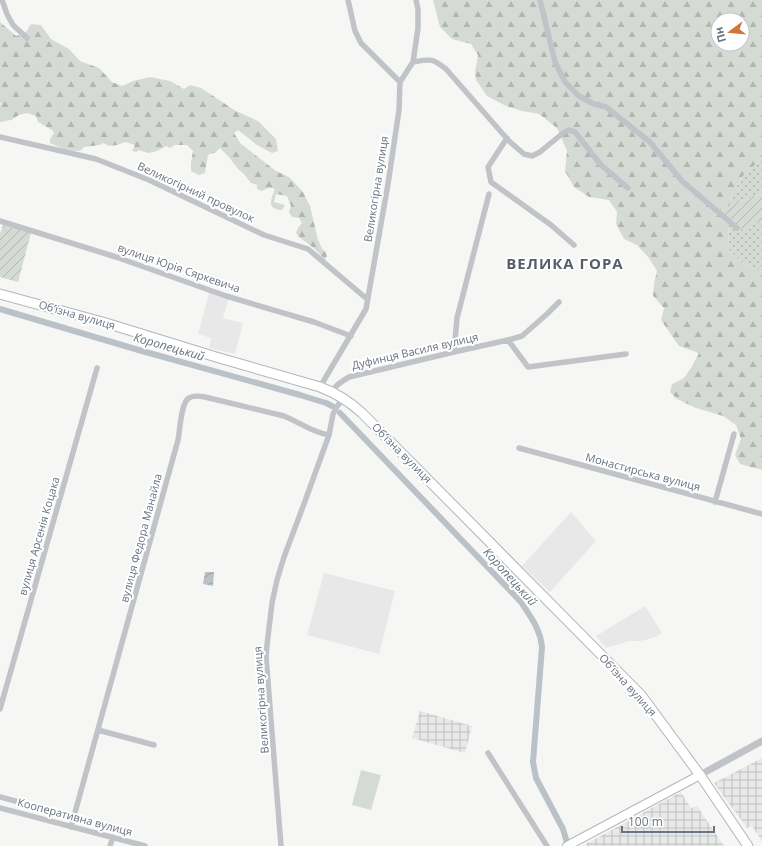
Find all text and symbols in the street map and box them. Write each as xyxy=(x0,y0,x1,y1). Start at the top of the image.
north arrow xyxy=(710,12,750,52)
text: Пн xyxy=(711,25,729,44)
street label: Великогірна вулиця xyxy=(360,135,391,243)
street label: Великогірний провулок xyxy=(135,158,257,225)
street label: вулиця Юрія Сяркевича xyxy=(116,239,242,296)
district label: ВЕЛИКА ГОРА xyxy=(506,253,624,273)
street label: Обʼїзна вулиця xyxy=(37,296,117,333)
water label: Коропецький xyxy=(132,328,207,365)
street label: Дуфинця Василя вулиця xyxy=(350,329,480,372)
street label: Обʼїзна вулиця xyxy=(369,419,436,486)
street label: Монастирська вулиця xyxy=(584,449,702,494)
street label: вулиця Федора Манайла xyxy=(116,472,165,604)
street label: вулиця Арсенія Коцака xyxy=(14,475,63,597)
water label: Коропецький xyxy=(480,544,541,610)
street label: Великогірна вулиця xyxy=(249,646,272,754)
street label: Обʼїзна вулиця xyxy=(596,650,660,719)
street label: Кооперативна вулиця xyxy=(16,794,134,839)
scale bar xyxy=(622,808,714,834)
text: 100 m xyxy=(628,813,663,830)

